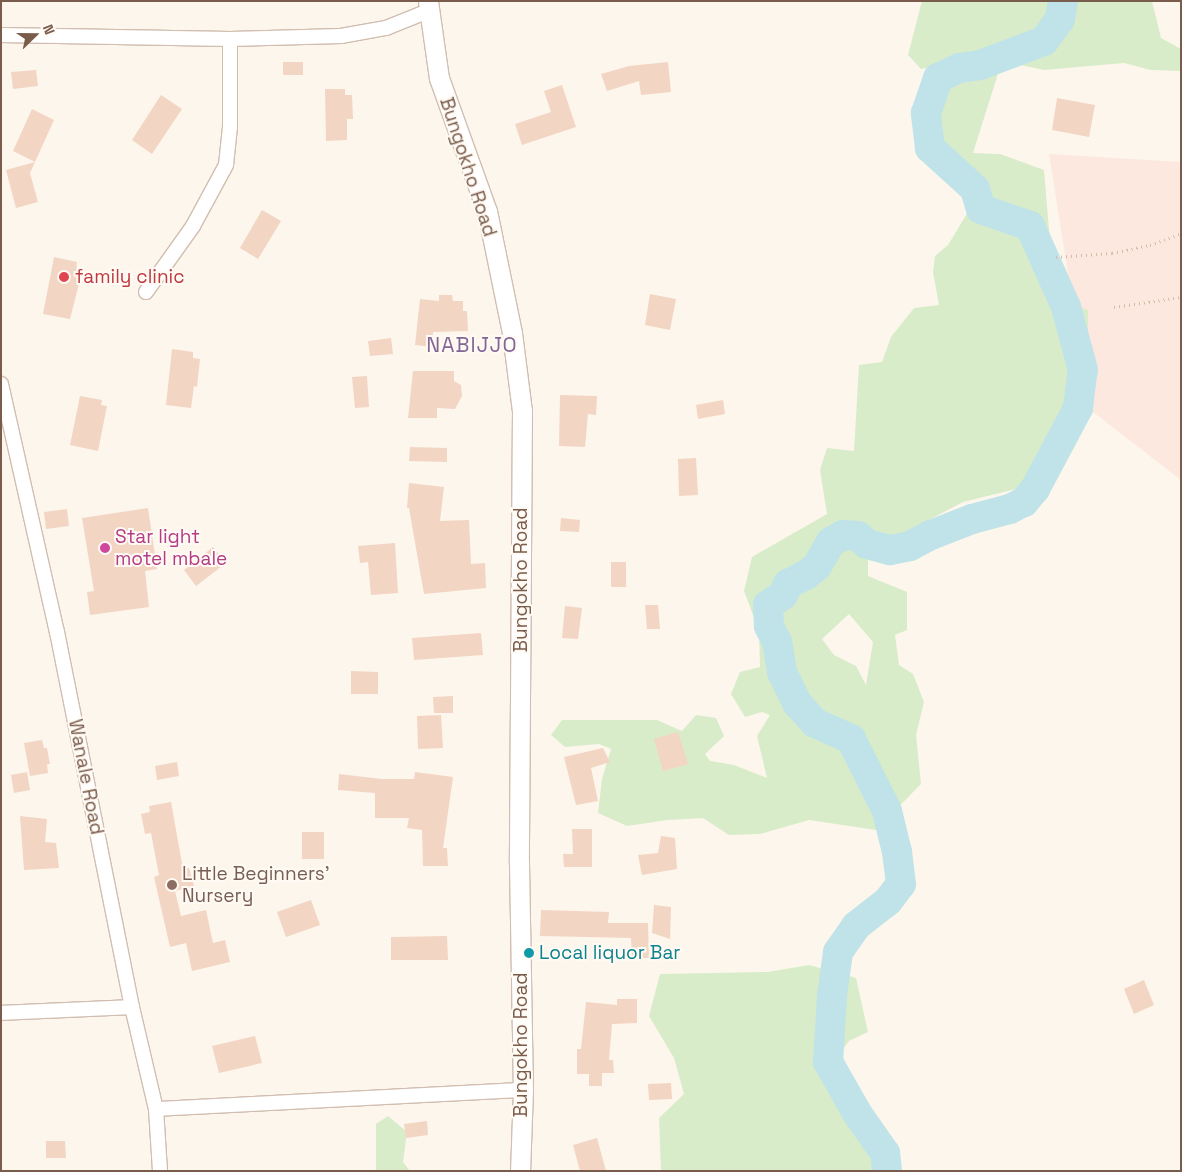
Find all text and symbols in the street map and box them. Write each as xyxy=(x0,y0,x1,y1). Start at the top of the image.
north arrow xyxy=(10,10,60,60)
text: N xyxy=(39,22,59,37)
street label: Bungokho Road xyxy=(435,95,501,239)
place label: family clinic xyxy=(75,266,185,288)
marker: family clinic xyxy=(57,270,71,284)
district label: NABIJJO xyxy=(425,332,519,358)
street label: Bungokho Road xyxy=(510,508,532,652)
place label: Star light motel mbale xyxy=(115,526,227,570)
marker: Star light motel mbale xyxy=(99,542,111,554)
street label: Wanale Road xyxy=(64,717,108,837)
place label: Little Beginners' Nursery xyxy=(182,863,330,907)
marker: Little Beginners' Nursery xyxy=(166,879,178,891)
place label: Local liquor Bar xyxy=(539,942,680,964)
marker: Local liquor Bar xyxy=(523,947,535,959)
street label: Bungokho Road xyxy=(510,973,532,1117)

